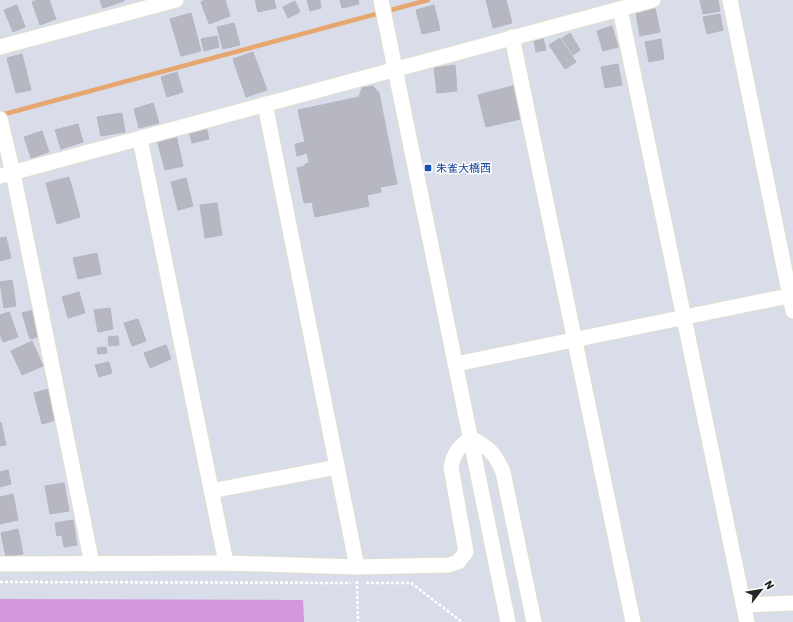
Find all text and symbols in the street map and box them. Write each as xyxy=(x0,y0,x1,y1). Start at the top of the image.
place label: 朱雀大橋西 xyxy=(436,162,491,175)
marker: 朱雀大橋西 xyxy=(423,163,433,173)
north arrow xyxy=(741,570,781,610)
text: N xyxy=(762,578,777,592)

